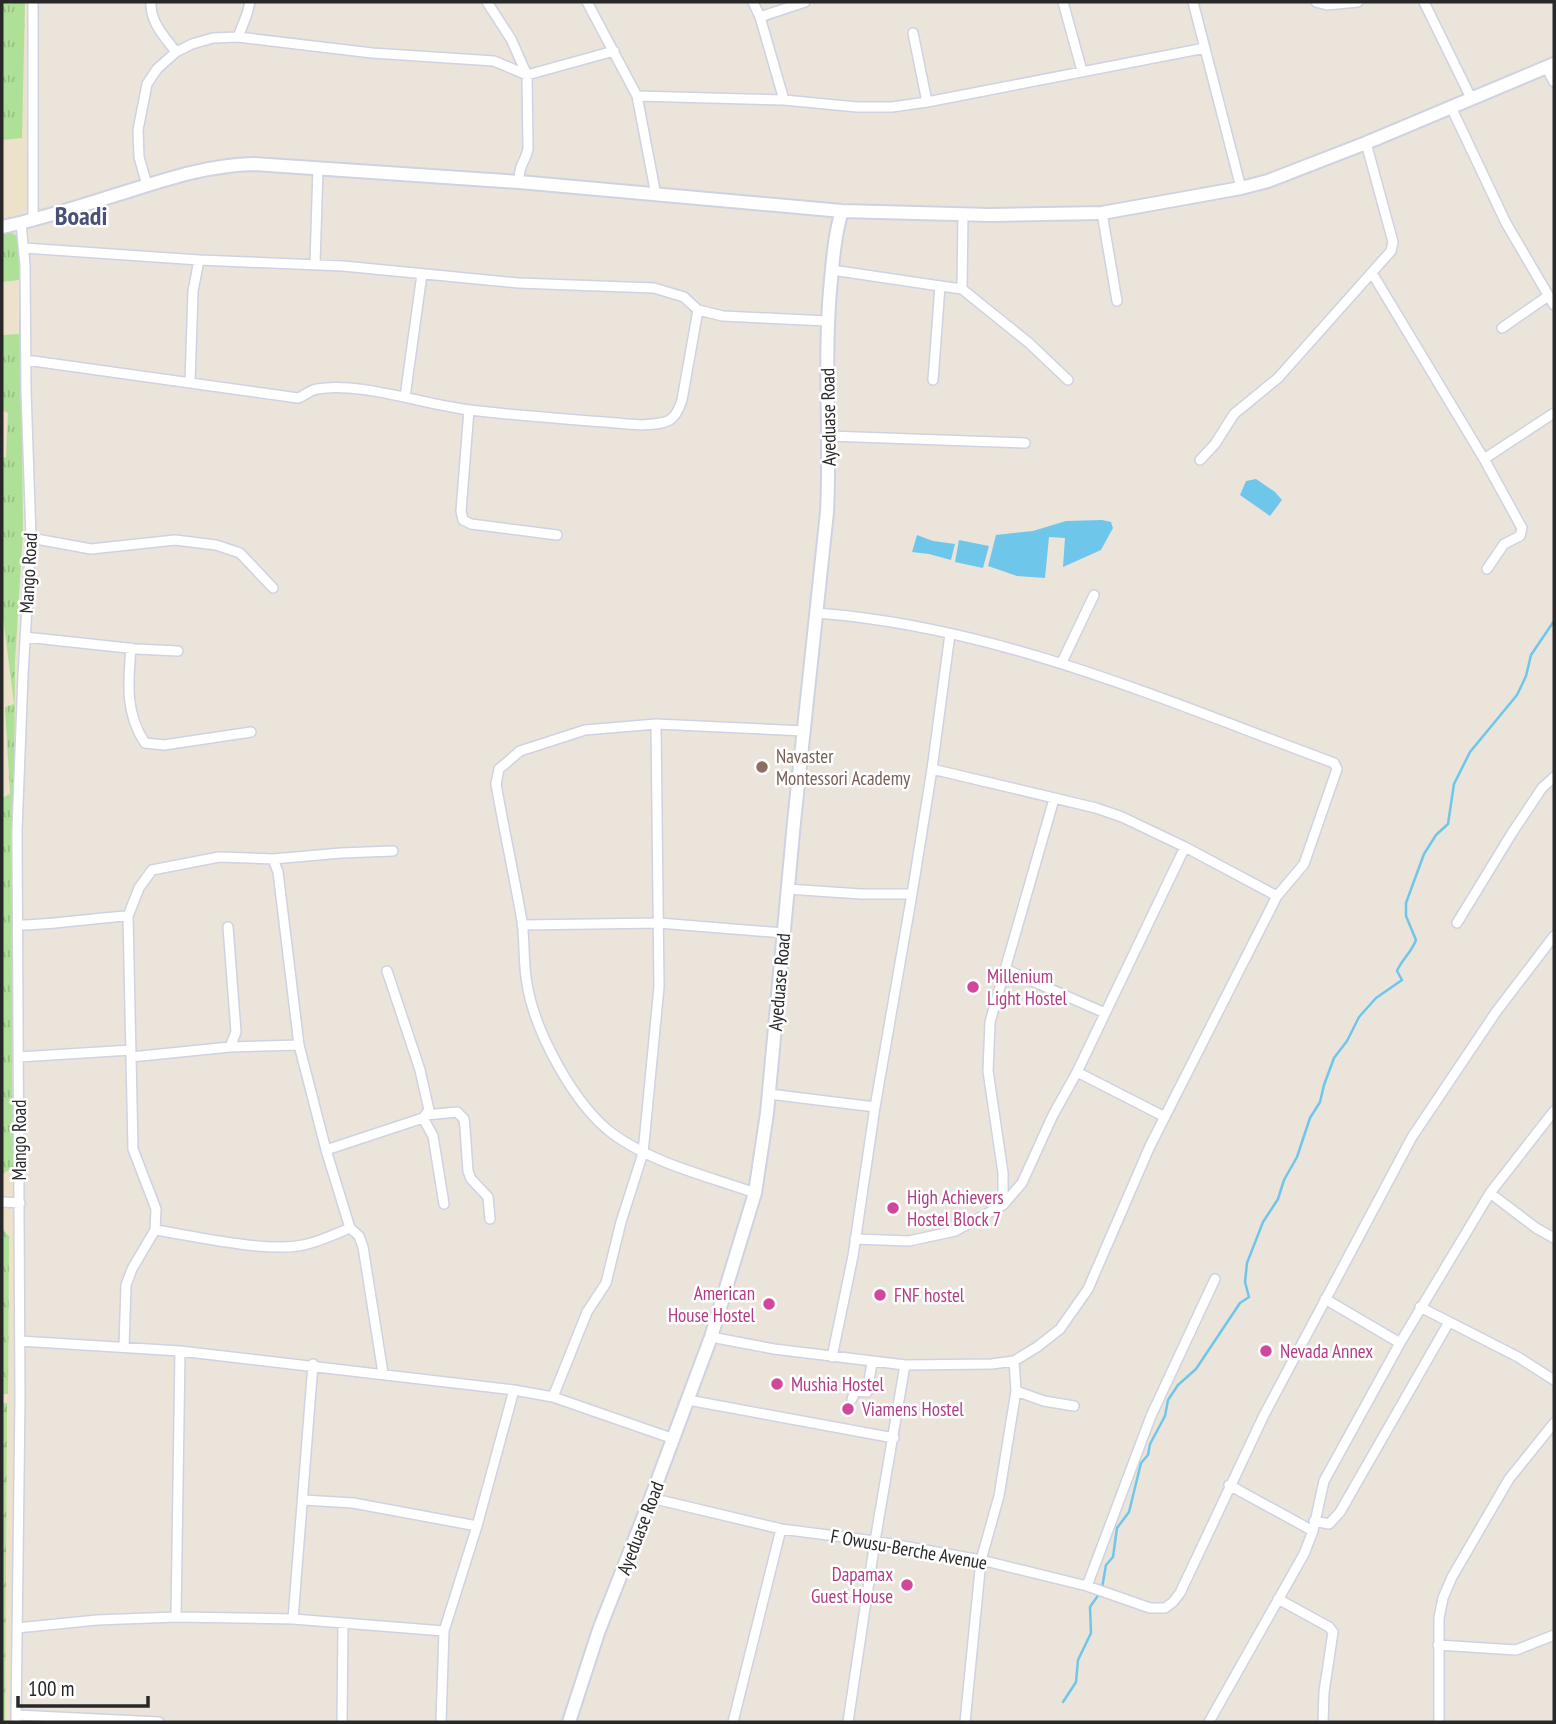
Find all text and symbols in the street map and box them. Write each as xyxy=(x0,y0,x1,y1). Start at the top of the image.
district label: Boadi xyxy=(55,199,107,232)
street label: Ayeduase Road xyxy=(815,368,841,466)
street label: Mango Road xyxy=(14,532,42,614)
place label: Navaster Montessori Academy xyxy=(776,744,911,790)
marker: Navaster Montessori Academy xyxy=(754,759,770,775)
street label: Ayeduase Road xyxy=(763,932,795,1032)
place label: Millenium Light Hostel xyxy=(987,964,1068,1010)
marker: Millenium Light Hostel xyxy=(965,979,981,995)
street label: Mango Road xyxy=(7,1100,31,1180)
place label: High Achievers Hostel Block 7 xyxy=(907,1185,1004,1231)
marker: High Achievers Hostel Block 7 xyxy=(885,1200,901,1216)
place label: American House Hostel xyxy=(668,1281,756,1327)
place label: FNF hostel xyxy=(894,1283,965,1307)
marker: FNF hostel xyxy=(872,1287,888,1303)
marker: American House Hostel xyxy=(761,1296,777,1312)
place label: Nevada Annex xyxy=(1280,1339,1373,1363)
marker: Nevada Annex xyxy=(1258,1343,1274,1359)
place label: Mushia Hostel xyxy=(791,1372,885,1396)
marker: Mushia Hostel xyxy=(769,1376,785,1392)
place label: Viamens Hostel xyxy=(861,1397,964,1421)
marker: Viamens Hostel xyxy=(840,1401,856,1417)
street label: Ayeduase Road xyxy=(611,1478,669,1578)
street label: F Owusu-Berche Avenue xyxy=(829,1523,989,1575)
place label: Dapamax Guest House xyxy=(811,1562,893,1608)
marker: Dapamax Guest House xyxy=(899,1577,915,1593)
scale bar xyxy=(18,1664,147,1708)
text: 100 m xyxy=(28,1675,74,1702)

